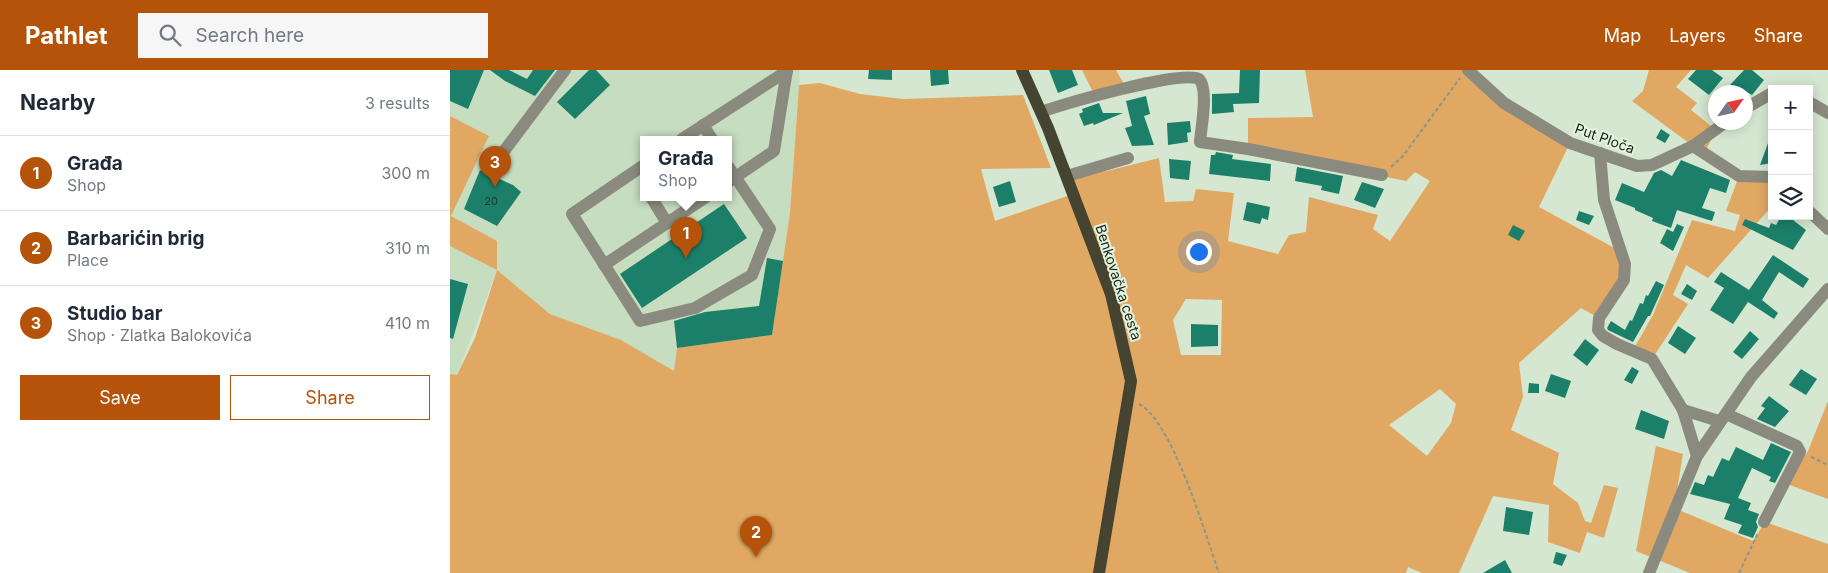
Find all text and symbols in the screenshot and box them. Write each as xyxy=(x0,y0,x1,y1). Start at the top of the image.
search box xyxy=(138,13,488,58)
text: Pathlet xyxy=(25,21,108,50)
icon: search xyxy=(156,21,184,49)
text: Search here xyxy=(196,24,304,47)
text: Map xyxy=(1604,25,1641,46)
text: Layers xyxy=(1669,25,1726,46)
text: Share xyxy=(1754,25,1803,46)
north arrow xyxy=(1708,85,1753,130)
map controls xyxy=(1768,85,1813,220)
button: + xyxy=(1768,85,1813,130)
text: Nearby xyxy=(20,90,95,115)
text: 3 results xyxy=(365,93,430,113)
street label: Put Ploča xyxy=(1573,119,1637,157)
button: − xyxy=(1768,130,1813,175)
popup xyxy=(640,136,732,201)
pin: 3 xyxy=(479,146,511,187)
text: Građa xyxy=(658,147,714,170)
text: Građa xyxy=(67,152,123,175)
text: 1 xyxy=(33,163,39,183)
text: 300 m xyxy=(381,163,430,183)
text: Shop xyxy=(658,170,697,190)
text: Shop xyxy=(67,175,106,195)
button: layers xyxy=(1768,175,1813,220)
house number: 20 xyxy=(484,194,498,208)
pin: 1 xyxy=(670,217,702,258)
street label: Benkovačka cesta xyxy=(1092,222,1146,342)
text: Barbarićin brig xyxy=(67,227,205,250)
text: 2 xyxy=(31,238,41,258)
text: 310 m xyxy=(385,238,430,258)
your location xyxy=(1186,239,1212,265)
text: Place xyxy=(67,250,109,270)
text: Studio bar xyxy=(67,302,162,325)
text: 3 xyxy=(31,313,41,333)
text: 410 m xyxy=(385,313,430,333)
text: Shop · Zlatka Balokovića xyxy=(67,325,252,345)
button: Save xyxy=(20,375,220,420)
button: Share xyxy=(230,375,430,420)
pin: 2 xyxy=(740,516,772,557)

